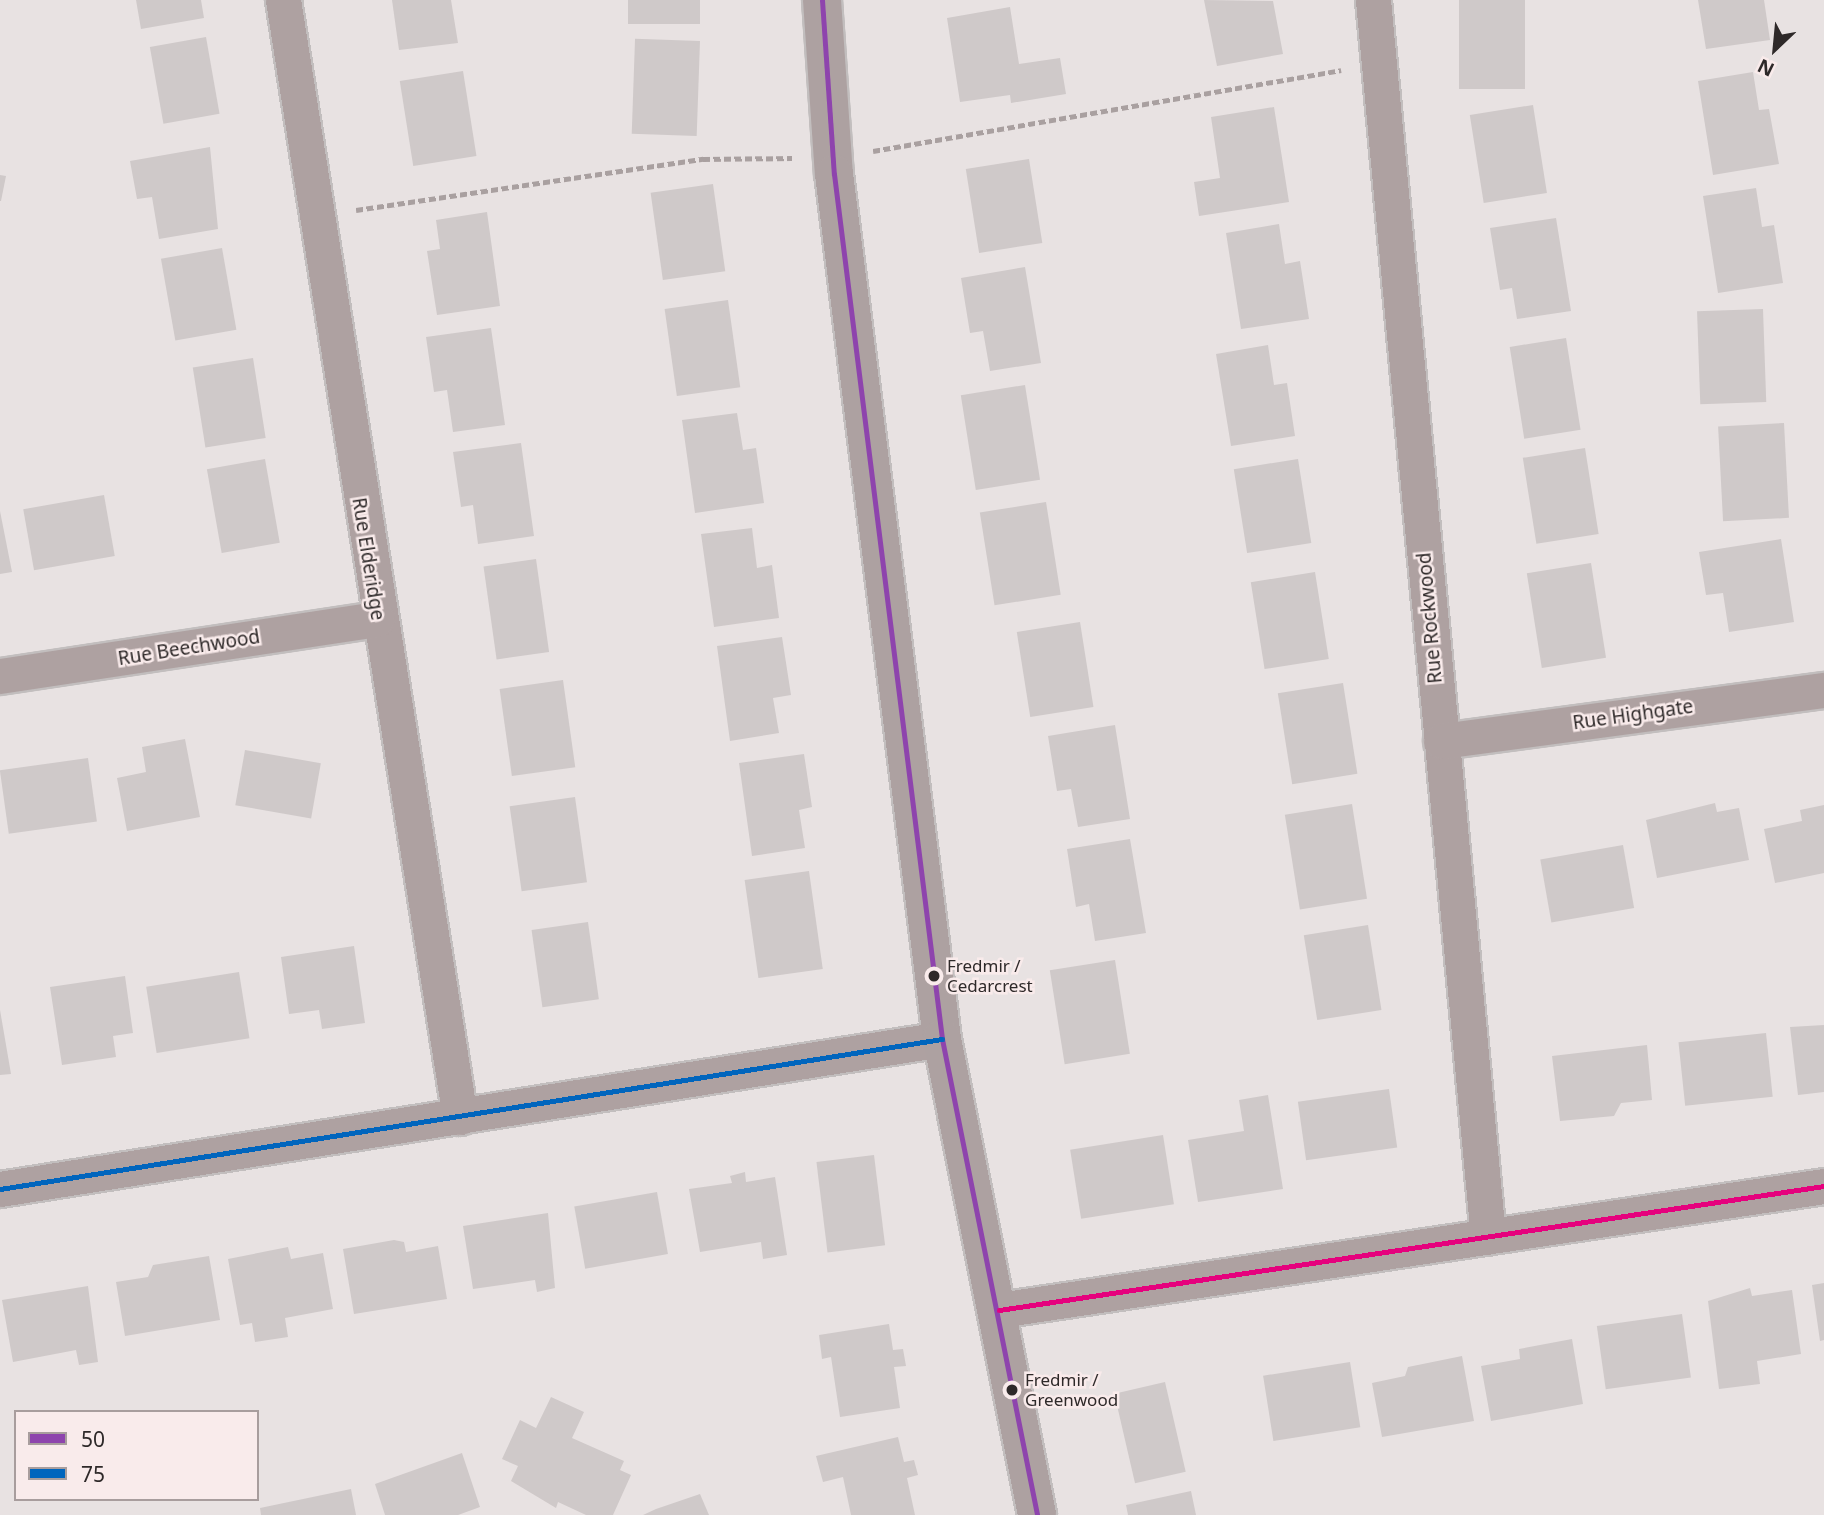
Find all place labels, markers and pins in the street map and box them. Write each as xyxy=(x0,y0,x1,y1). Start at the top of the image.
place label: Fredmir / Cedarcrest xyxy=(947,956,1033,996)
marker: Fredmir / Cedarcrest xyxy=(927,969,941,983)
place label: Fredmir / Greenwood xyxy=(1025,1370,1118,1410)
marker: Fredmir / Greenwood xyxy=(1005,1383,1019,1397)

